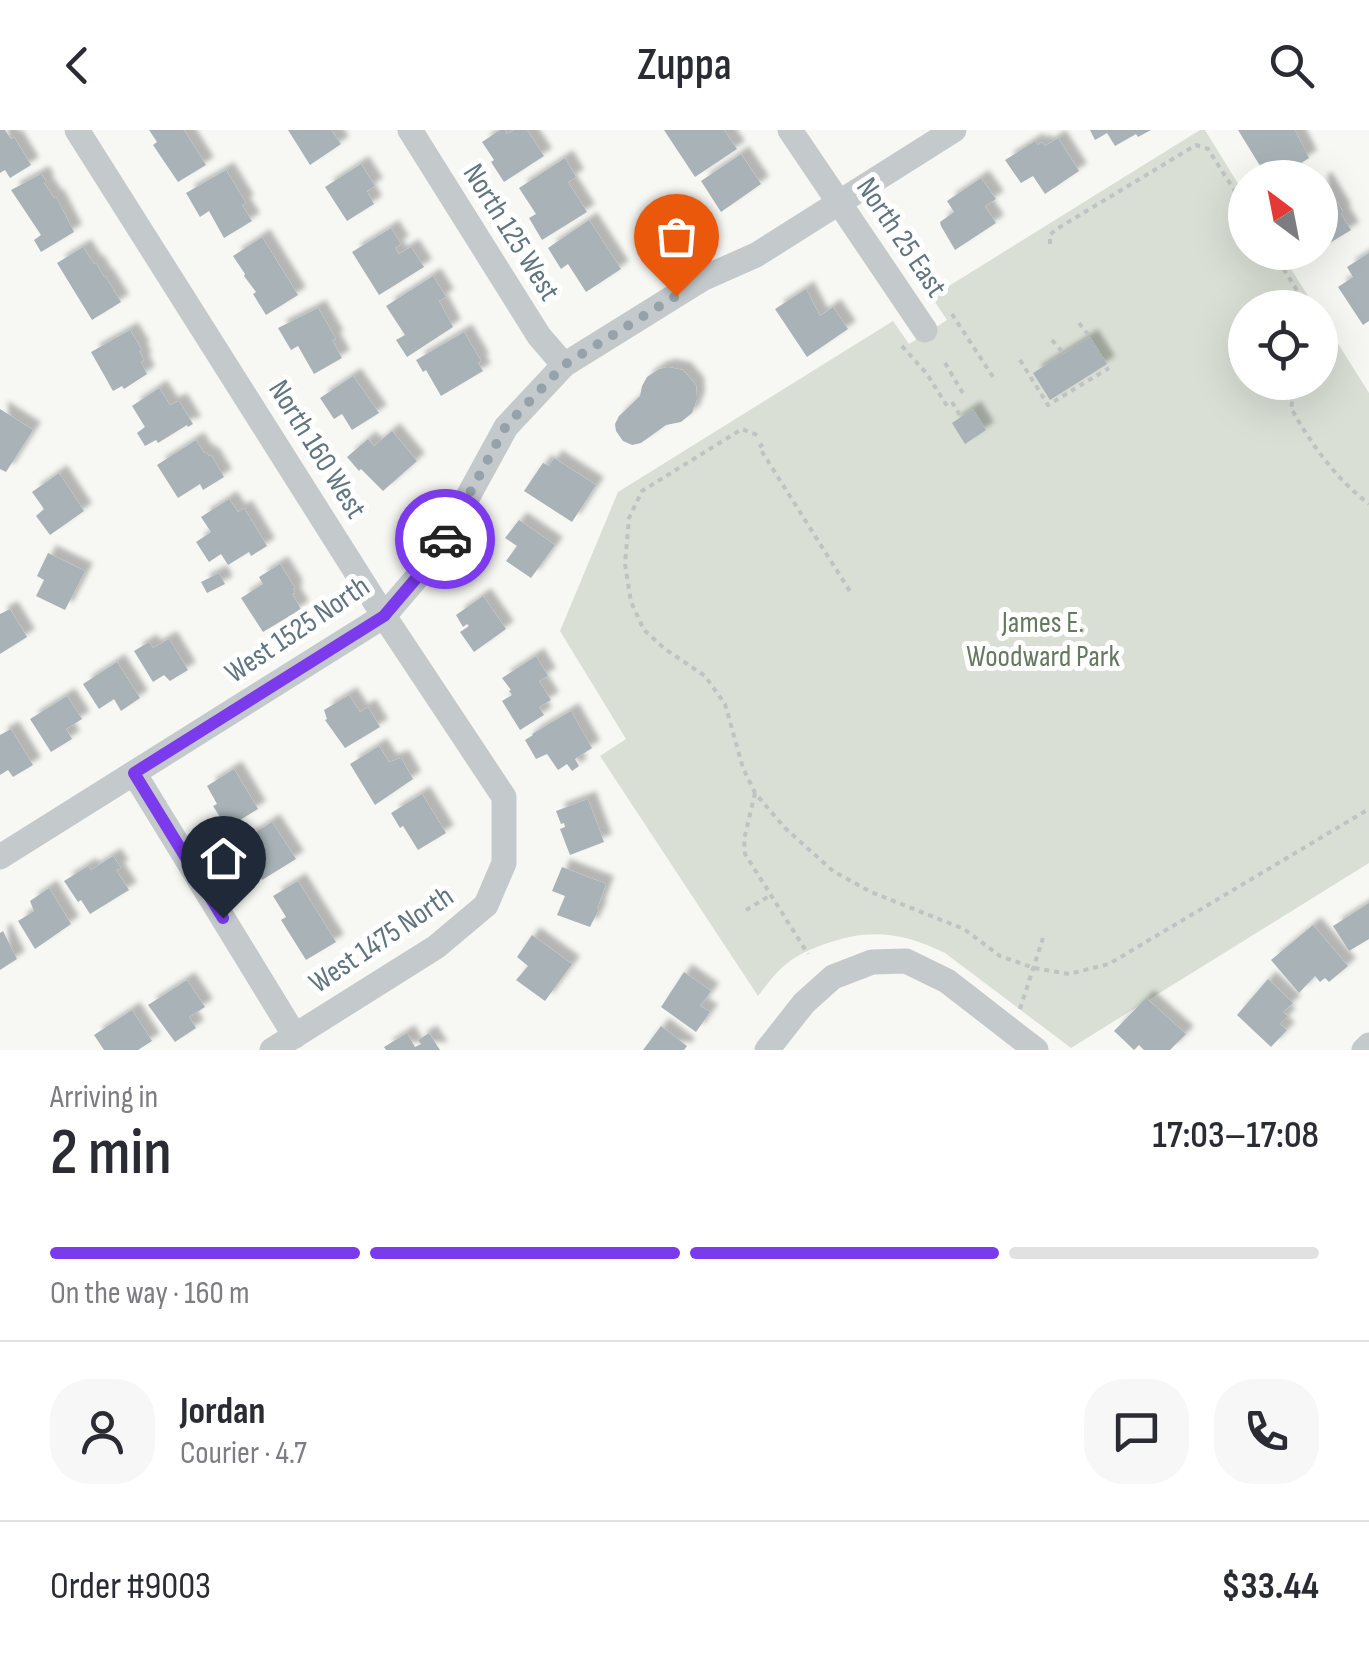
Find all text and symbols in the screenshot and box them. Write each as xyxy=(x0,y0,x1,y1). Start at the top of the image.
icon: back xyxy=(50,38,105,93)
text: Zuppa xyxy=(637,38,732,93)
icon: search xyxy=(1264,38,1319,93)
street label: North 125 West xyxy=(455,157,567,308)
north arrow xyxy=(1228,160,1338,270)
map controls xyxy=(1228,160,1338,400)
street label: North 25 East xyxy=(848,171,954,304)
pin xyxy=(634,194,719,297)
icon: bag xyxy=(649,209,704,264)
button: locate xyxy=(1228,290,1338,400)
street label: North 160 West xyxy=(260,374,374,525)
courier xyxy=(395,489,495,589)
icon: car xyxy=(418,512,473,567)
street label: West 1525 North xyxy=(219,568,377,691)
park label: James E. Woodward Park xyxy=(966,605,1120,675)
pin xyxy=(181,816,266,919)
icon: home xyxy=(196,831,251,886)
street label: West 1475 North xyxy=(303,878,460,1001)
text: Arriving in xyxy=(50,1078,158,1117)
text: 17:03–17:08 xyxy=(1153,1113,1319,1158)
text: 2 min xyxy=(50,1115,172,1193)
text: On the way · 160 m xyxy=(50,1274,249,1313)
button: person xyxy=(50,1379,155,1484)
button: chat xyxy=(1084,1379,1189,1484)
button: phone xyxy=(1214,1379,1319,1484)
text: Jordan xyxy=(180,1389,265,1434)
text: Courier · 4.7 xyxy=(180,1434,307,1473)
text: Order #9003 xyxy=(50,1564,211,1609)
text: $33.44 xyxy=(1221,1564,1319,1609)

